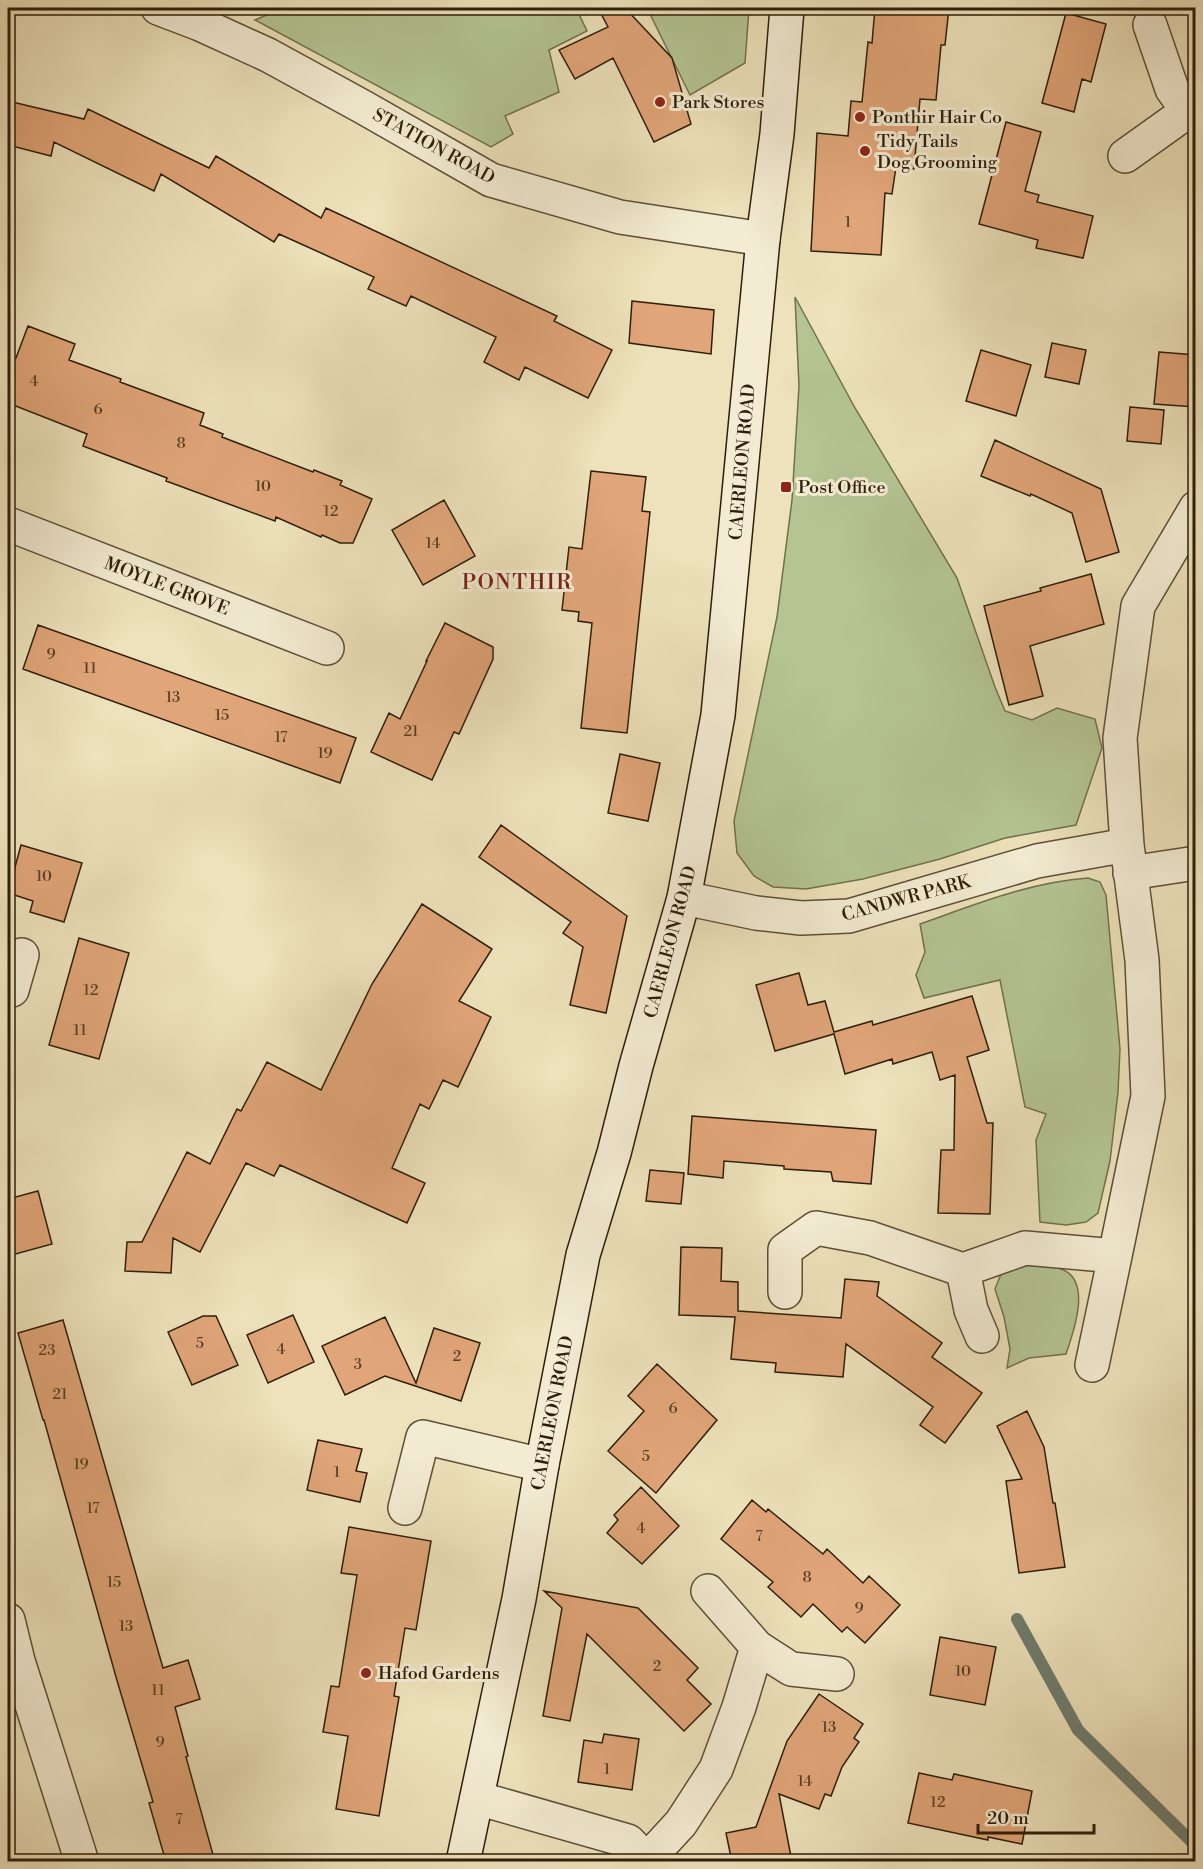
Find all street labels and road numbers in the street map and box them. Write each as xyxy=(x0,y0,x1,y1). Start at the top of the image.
street label: STATION ROAD xyxy=(369,103,499,190)
street label: CAERLEON ROAD xyxy=(724,383,761,541)
street label: MOYLE GROVE xyxy=(101,552,233,621)
street label: CAERLEON ROAD xyxy=(639,863,702,1021)
street label: CANDWR PARK xyxy=(839,870,975,927)
street label: CAERLEON ROAD xyxy=(526,1334,579,1492)

